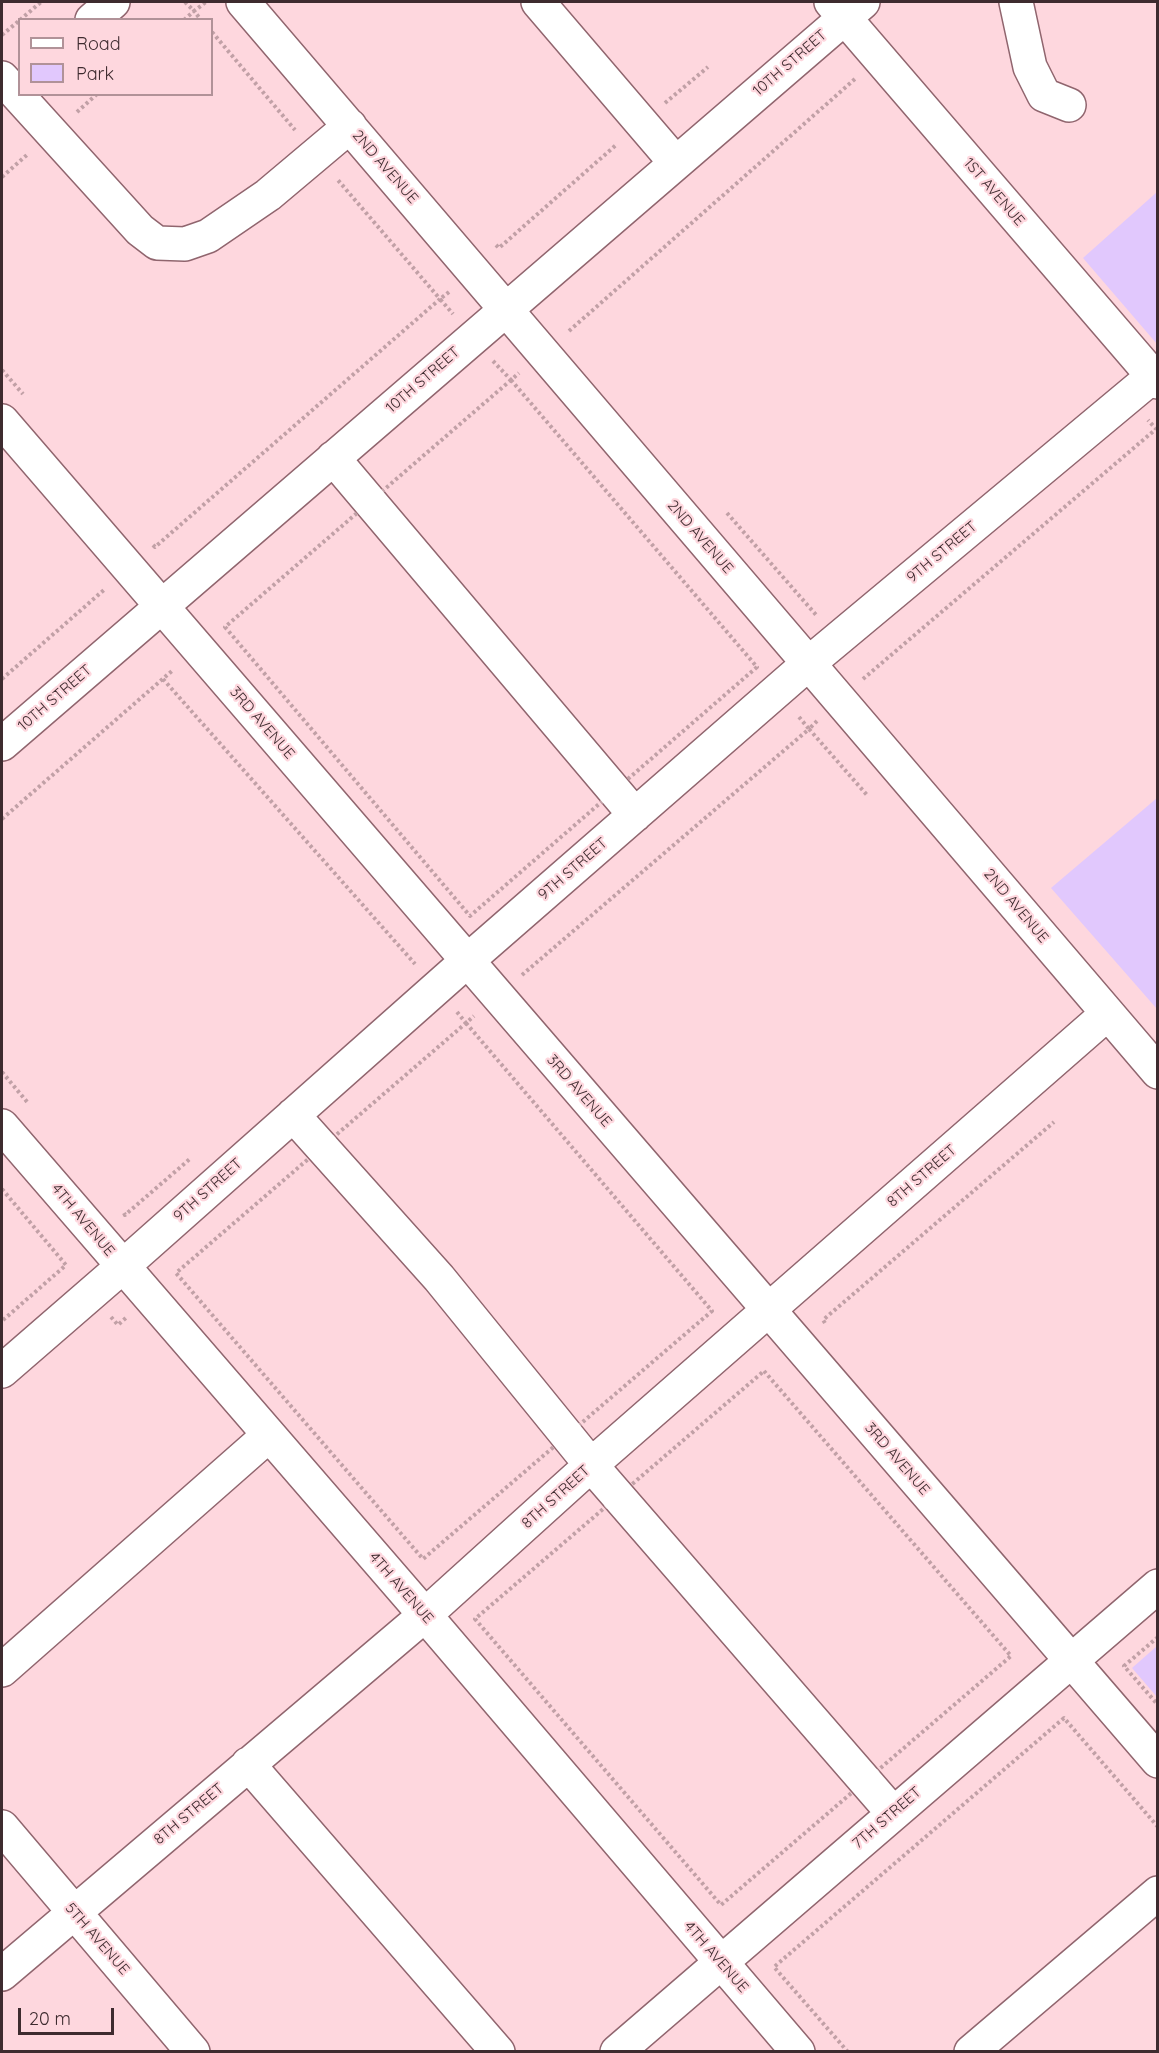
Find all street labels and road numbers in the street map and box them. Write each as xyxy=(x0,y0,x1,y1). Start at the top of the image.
street label: 10TH STREET xyxy=(749,26,831,100)
street label: 2ND AVENUE xyxy=(348,127,422,207)
street label: 1ST AVENUE xyxy=(960,154,1028,230)
street label: 10TH STREET xyxy=(382,343,464,417)
street label: 2ND AVENUE xyxy=(663,497,737,577)
street label: 9TH STREET xyxy=(903,517,981,587)
street label: 10TH STREET xyxy=(14,661,96,735)
street label: 3RD AVENUE xyxy=(226,683,298,763)
street label: 9TH STREET xyxy=(535,834,611,904)
street label: 2ND AVENUE xyxy=(980,865,1052,947)
street label: 3RD AVENUE xyxy=(543,1051,615,1131)
street label: 8TH STREET xyxy=(884,1141,960,1211)
street label: 9TH STREET xyxy=(170,1155,246,1225)
street label: 4TH AVENUE xyxy=(48,1180,118,1260)
street label: 3RD AVENUE xyxy=(861,1419,933,1499)
street label: 8TH STREET xyxy=(518,1462,594,1532)
street label: 4TH AVENUE xyxy=(365,1549,437,1627)
street label: 8TH STREET xyxy=(150,1780,228,1848)
street label: 7TH STREET xyxy=(849,1783,925,1853)
street label: 5TH AVENUE xyxy=(61,1899,133,1979)
street label: 4TH AVENUE xyxy=(680,1918,752,1996)

